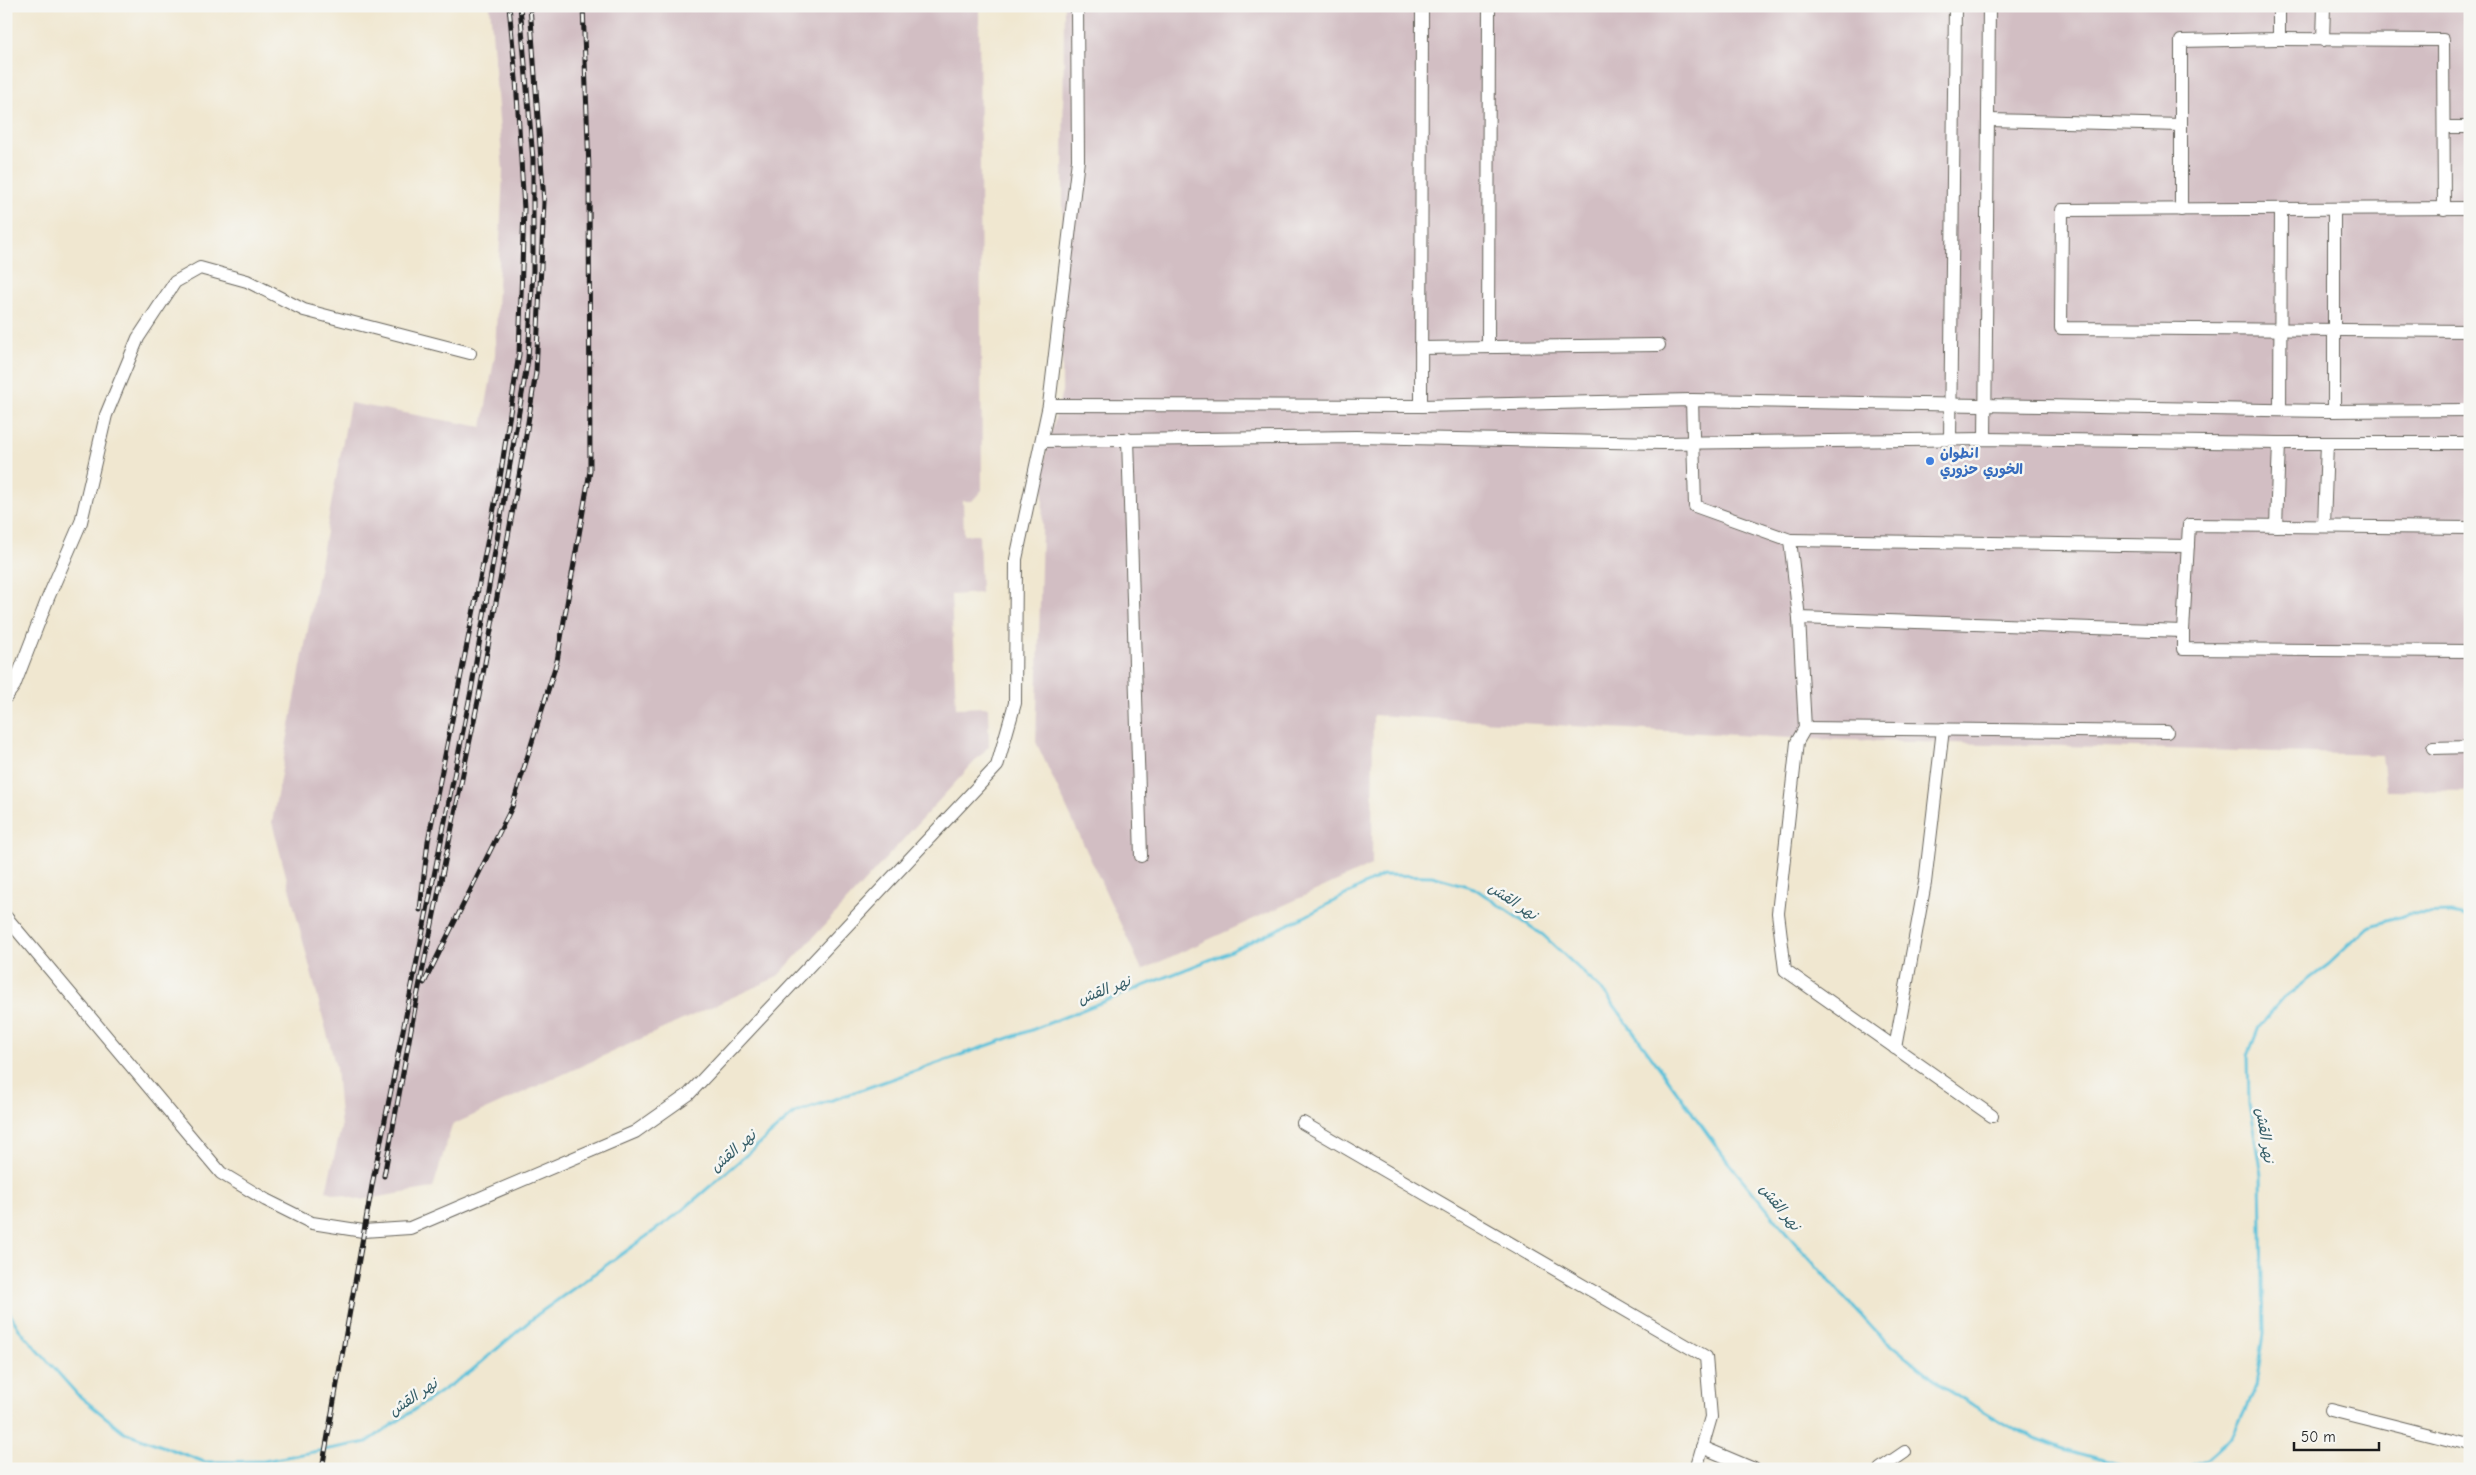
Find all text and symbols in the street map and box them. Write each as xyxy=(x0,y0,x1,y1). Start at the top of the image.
place label: انطوان الخوري حزوري xyxy=(1940,445,2023,480)
marker: انطوان الخوري حزوري xyxy=(1924,455,1936,467)
water label: نهر القش xyxy=(1485,878,1542,925)
water label: نهر القش xyxy=(1075,971,1135,1008)
water label: نهر القش xyxy=(2252,1106,2278,1165)
water label: نهر القش xyxy=(706,1125,761,1176)
water label: نهر القش xyxy=(1756,1180,1805,1235)
water label: نهر القش xyxy=(385,1373,442,1420)
scale bar xyxy=(2294,1420,2378,1452)
text: 50 m xyxy=(2301,1428,2336,1446)

